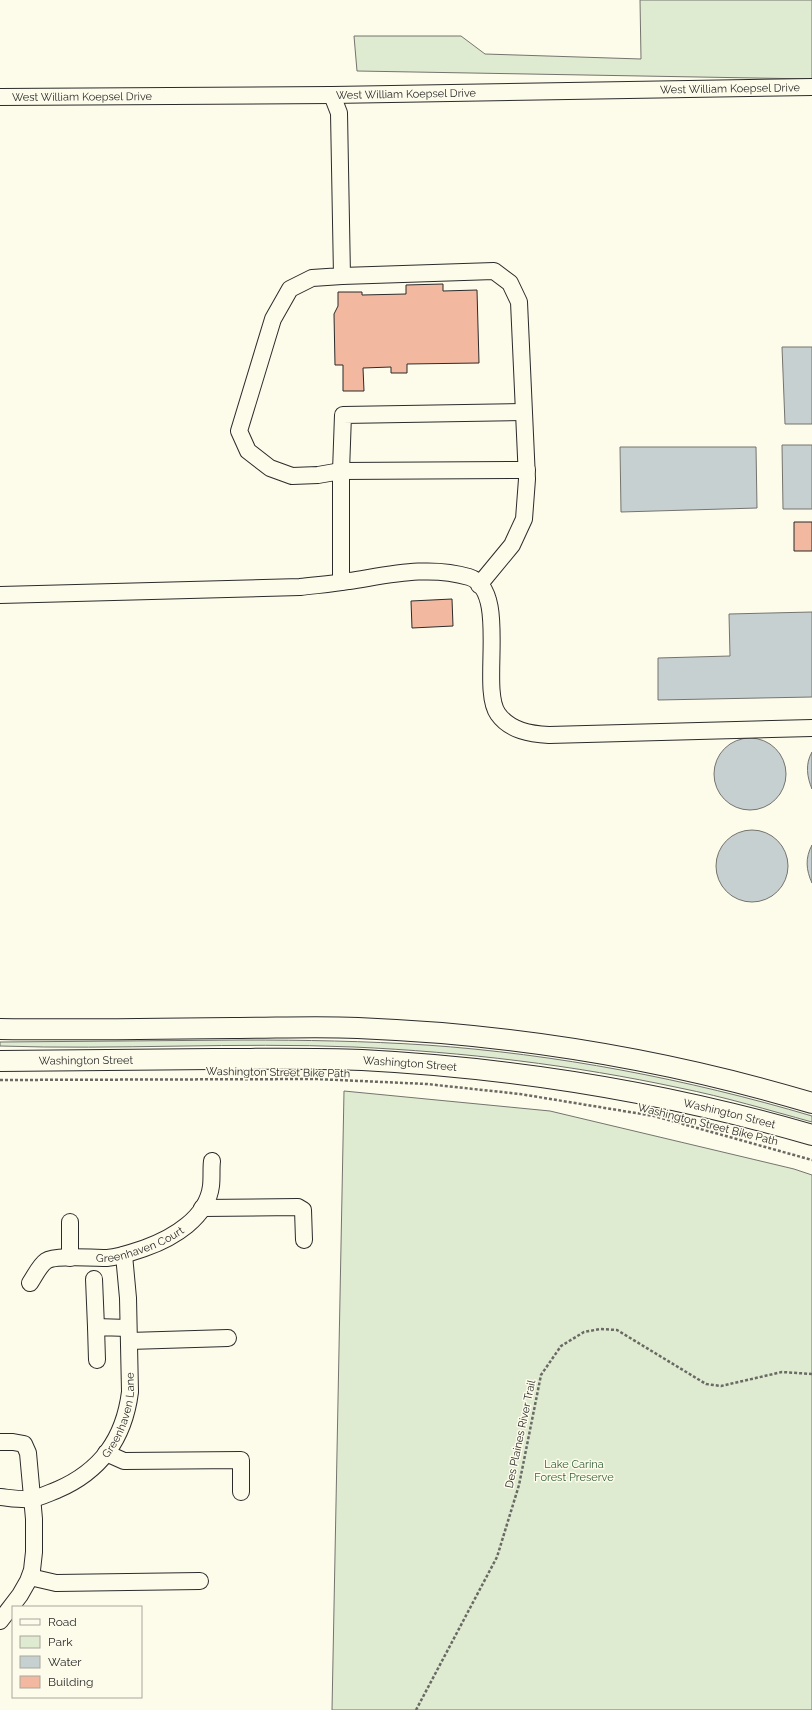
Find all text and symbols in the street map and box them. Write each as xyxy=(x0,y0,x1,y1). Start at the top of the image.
street label: West William Koepsel Drive xyxy=(660,81,801,97)
street label: West William Koepsel Drive xyxy=(336,87,477,102)
street label: West William Koepsel Drive xyxy=(12,90,153,104)
street label: Washington Street xyxy=(39,1054,134,1068)
street label: Washington Street xyxy=(362,1054,458,1074)
street label: Washington Street Bike Path xyxy=(206,1065,350,1080)
street label: Washington Street xyxy=(682,1097,777,1132)
street label: Washington Street Bike Path xyxy=(636,1101,779,1148)
street label: Greenhaven Court xyxy=(96,1224,187,1265)
street label: Greenhaven Lane xyxy=(99,1372,137,1461)
street label: Des Plaines River Trail xyxy=(503,1379,538,1489)
park label: Lake Carina Forest Preserve xyxy=(534,1458,614,1484)
legend xyxy=(12,1606,142,1698)
text: Road xyxy=(48,1615,77,1629)
text: Park xyxy=(48,1635,73,1649)
text: Water xyxy=(48,1655,82,1669)
text: Building xyxy=(48,1675,94,1689)

